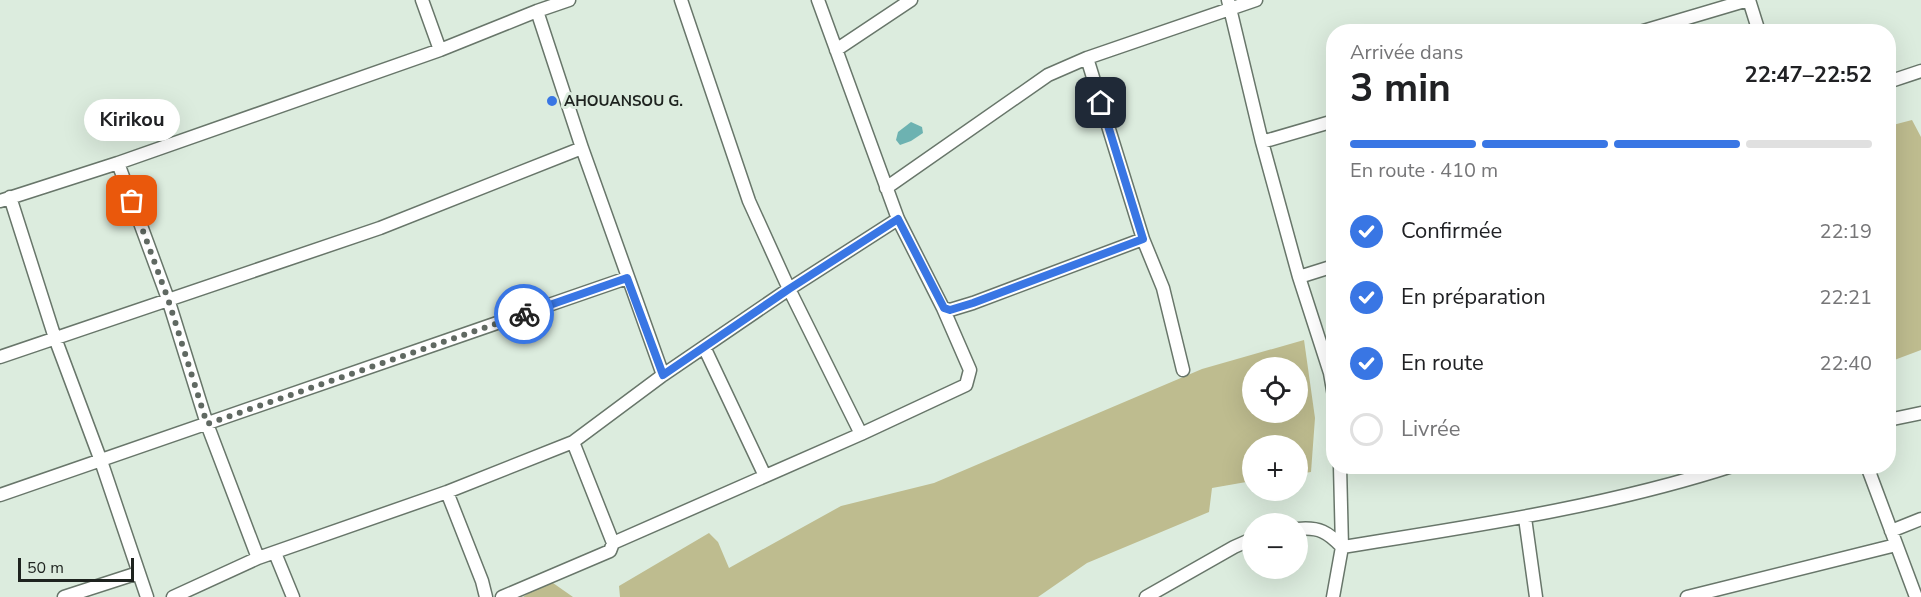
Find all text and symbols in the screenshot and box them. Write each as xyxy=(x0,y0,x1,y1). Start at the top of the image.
text: Arrivée dans xyxy=(1350,39,1463,66)
text: 22:47–22:52 xyxy=(1744,60,1872,90)
text: 3 min xyxy=(1350,62,1451,115)
pin xyxy=(1075,77,1126,128)
icon: home xyxy=(1084,86,1117,119)
place label: AHOUANSOU G. xyxy=(564,91,683,111)
marker: AHOUANSOU G. xyxy=(545,94,559,108)
callout: Kirikou xyxy=(84,99,180,141)
text: Kirikou xyxy=(100,106,164,133)
text: En route · 410 m xyxy=(1350,157,1498,184)
pin xyxy=(106,175,157,226)
icon: bag xyxy=(115,184,148,217)
icon: check xyxy=(1350,215,1383,248)
text: Confirmée xyxy=(1401,216,1502,246)
text: 22:19 xyxy=(1819,218,1872,245)
icon: check xyxy=(1350,281,1383,314)
text: En préparation xyxy=(1401,282,1546,312)
courier xyxy=(494,284,554,344)
text: 22:21 xyxy=(1819,284,1872,311)
icon: bike xyxy=(508,298,541,331)
icon: check xyxy=(1350,347,1383,380)
text: En route xyxy=(1401,348,1484,378)
text: 22:40 xyxy=(1819,350,1872,377)
map controls xyxy=(1242,357,1308,579)
button: locate xyxy=(1242,357,1308,423)
text: Livrée xyxy=(1401,414,1461,444)
button: + xyxy=(1242,435,1308,501)
button: − xyxy=(1242,513,1308,579)
scale bar xyxy=(18,555,134,582)
text: 50 m xyxy=(27,557,64,579)

